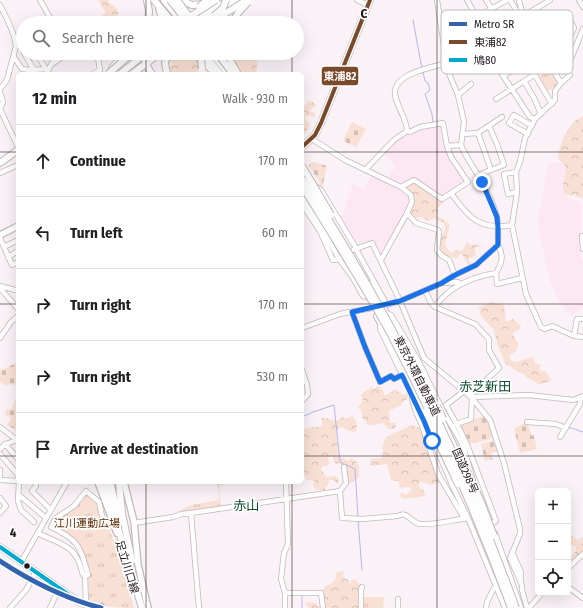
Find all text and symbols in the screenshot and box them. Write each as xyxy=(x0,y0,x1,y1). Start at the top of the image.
text: C xyxy=(361,6,368,21)
legend xyxy=(441,10,573,74)
search box xyxy=(16,16,304,60)
text: Metro SR xyxy=(474,18,514,31)
icon: search xyxy=(30,27,52,49)
text: Search here xyxy=(62,29,134,47)
text: 東浦82 xyxy=(474,36,506,49)
text: 鳩80 xyxy=(474,54,496,67)
line badge: 東浦82 xyxy=(321,66,359,86)
text: 東浦82 xyxy=(324,70,356,83)
text: 12 min xyxy=(32,88,77,109)
text: Walk · 930 m xyxy=(222,91,288,106)
icon: ahead xyxy=(32,150,54,172)
text: Continue xyxy=(70,152,126,170)
text: 170 m xyxy=(258,153,288,168)
route end xyxy=(473,173,491,191)
icon: left xyxy=(32,222,54,244)
text: Turn left xyxy=(70,224,123,242)
text: 60 m xyxy=(262,225,288,240)
icon: right xyxy=(32,294,54,316)
text: Turn right xyxy=(70,296,131,314)
text: 170 m xyxy=(258,297,288,312)
street label: 東京外環自動車道 xyxy=(391,334,443,418)
icon: right xyxy=(32,366,54,388)
text: Turn right xyxy=(70,368,131,386)
text: 530 m xyxy=(256,369,288,384)
district label: 赤芝新田 xyxy=(459,379,511,394)
route start xyxy=(423,432,441,450)
icon: arrive xyxy=(32,438,54,460)
text: Arrive at destination xyxy=(70,440,198,458)
street label: 国道298号 xyxy=(449,446,481,496)
map controls xyxy=(535,488,571,596)
button: + xyxy=(535,488,571,524)
district label: 赤山 xyxy=(233,498,259,513)
park label: 江川運動広場 xyxy=(54,517,120,530)
button: − xyxy=(535,524,571,560)
text: 4 xyxy=(10,525,17,540)
street label: 足立川口線 xyxy=(113,539,141,595)
button: locate xyxy=(535,560,571,596)
unlabelled marker xyxy=(22,561,32,571)

